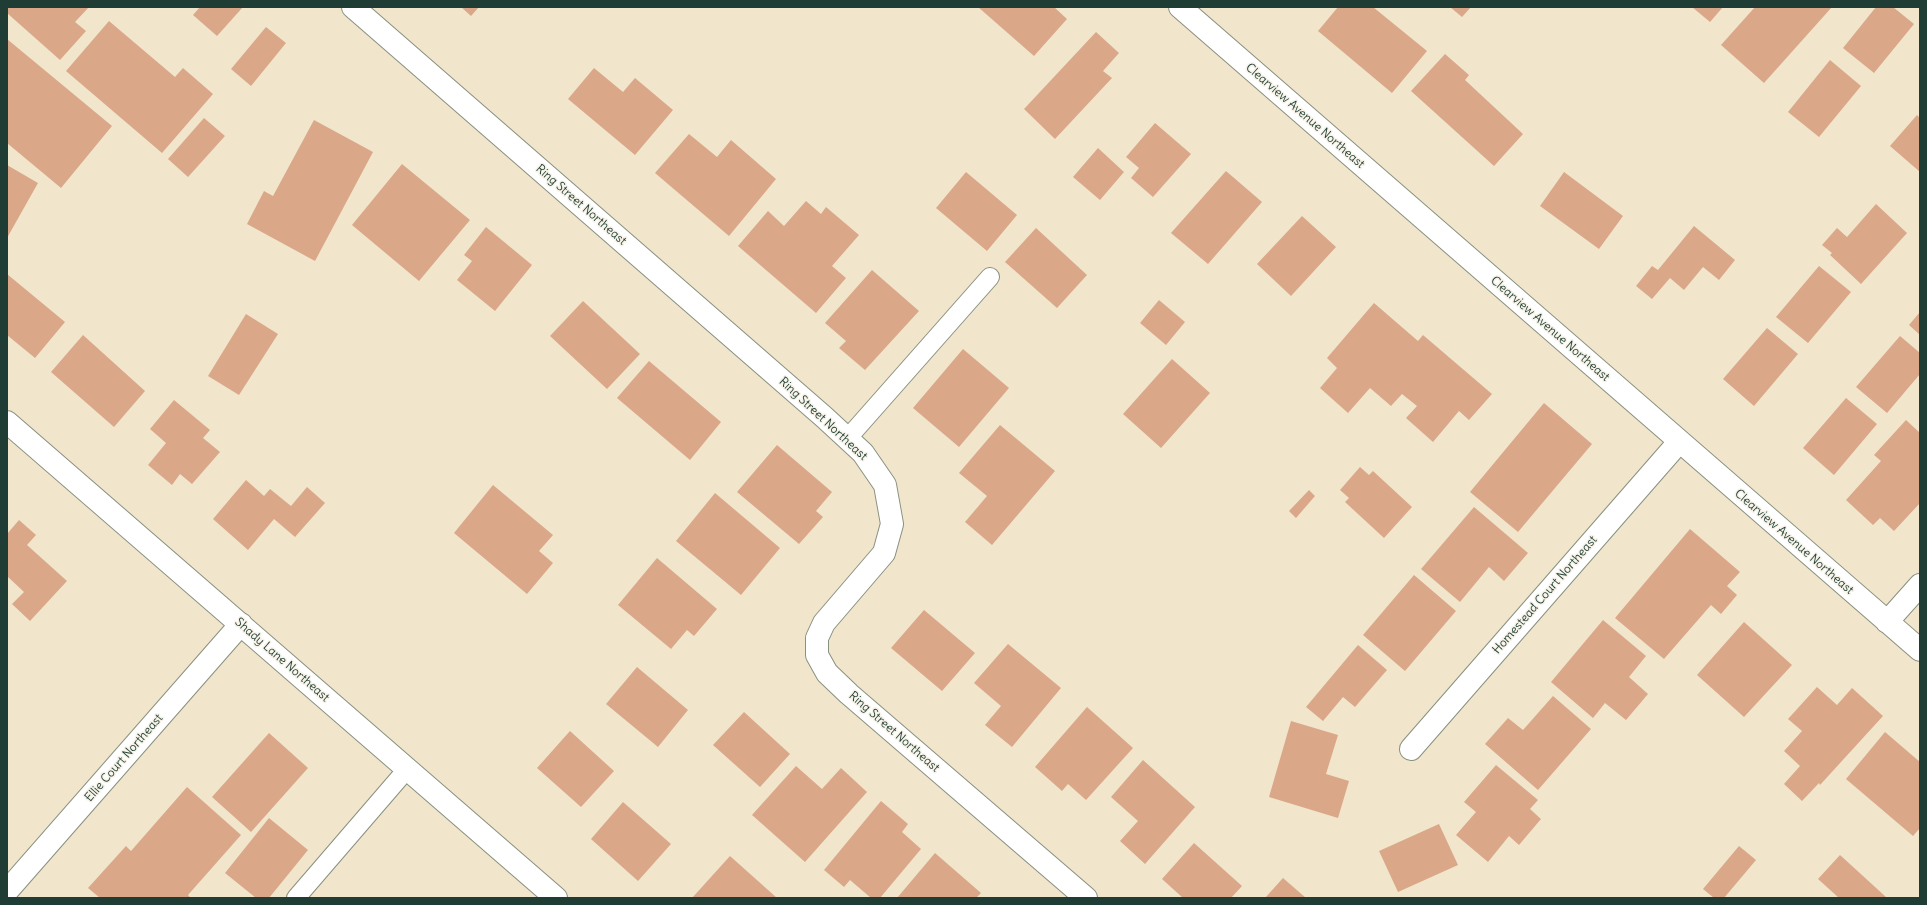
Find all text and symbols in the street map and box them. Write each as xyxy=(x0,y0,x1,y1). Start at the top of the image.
street label: Clearview Avenue Northeast xyxy=(1243,60,1367,172)
street label: Ring Street Northeast xyxy=(533,162,629,248)
street label: Clearview Avenue Northeast xyxy=(1488,273,1612,385)
street label: Ring Street Northeast xyxy=(776,374,870,464)
street label: Clearview Avenue Northeast xyxy=(1732,486,1856,598)
street label: Homestead Court Northeast xyxy=(1490,533,1600,657)
street label: Shady Lane Northeast xyxy=(232,615,332,705)
street label: Ring Street Northeast xyxy=(846,689,942,775)
street label: Ellie Court Northeast xyxy=(82,711,166,805)

